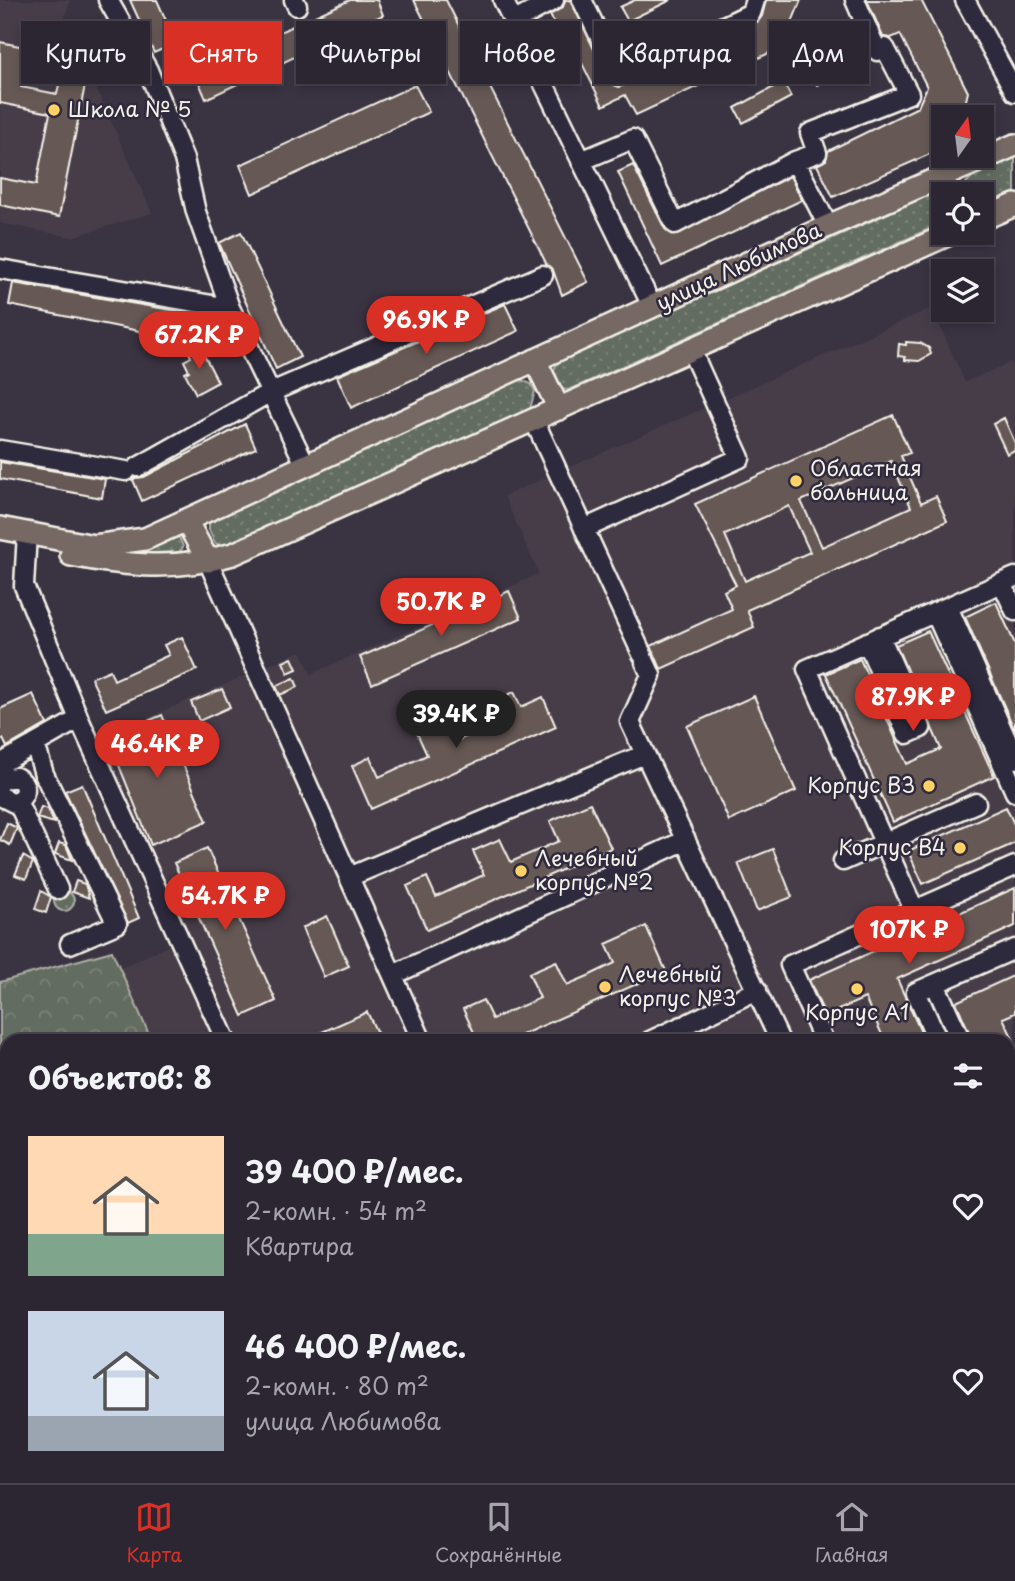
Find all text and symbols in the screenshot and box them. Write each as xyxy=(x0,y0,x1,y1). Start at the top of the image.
chip: Купить xyxy=(21,21,150,84)
chip: Снять xyxy=(164,21,282,84)
chip: Фильтры xyxy=(296,21,446,84)
chip: Новое xyxy=(460,21,580,84)
chip: Квартира xyxy=(594,21,755,84)
chip: Дом xyxy=(769,21,869,84)
place label: Школа № 5 xyxy=(68,92,191,124)
marker: Школа № 5 xyxy=(46,102,62,118)
north arrow xyxy=(931,105,994,168)
map controls xyxy=(931,105,994,322)
button: locate xyxy=(931,182,994,245)
street label: улица Любимова xyxy=(650,213,826,317)
button: layers xyxy=(931,259,994,322)
pin: 96.9K ₽ xyxy=(361,296,491,356)
text: 96.9K ₽ xyxy=(382,301,470,336)
pin: 67.2K ₽ xyxy=(134,312,264,371)
text: 67.2K ₽ xyxy=(155,316,244,351)
place label: Областная больница xyxy=(810,451,922,507)
marker: Областная больница xyxy=(788,473,804,489)
pin: 50.7K ₽ xyxy=(376,578,506,638)
text: 50.7K ₽ xyxy=(396,583,486,618)
pin: 87.9K ₽ xyxy=(848,674,978,733)
text: 87.9K ₽ xyxy=(871,678,955,713)
pin: 39.4K ₽ xyxy=(391,690,521,750)
text: 39.4K ₽ xyxy=(412,695,500,730)
pin: 46.4K ₽ xyxy=(92,720,222,780)
text: 46.4K ₽ xyxy=(111,725,203,760)
place label: Корпус В3 xyxy=(807,768,915,800)
marker: Корпус В3 xyxy=(921,778,937,794)
place label: Корпус В4 xyxy=(838,830,946,862)
marker: Корпус В4 xyxy=(952,840,968,856)
place label: Лечебный корпус №2 xyxy=(535,841,653,897)
marker: Лечебный корпус №2 xyxy=(513,863,529,879)
pin: 54.7K ₽ xyxy=(160,872,290,932)
text: 54.7K ₽ xyxy=(180,877,270,912)
pin: 107K ₽ xyxy=(852,906,966,966)
text: 107K ₽ xyxy=(870,911,948,946)
place label: Лечебный корпус №3 xyxy=(619,957,736,1013)
marker: Лечебный корпус №3 xyxy=(597,979,613,995)
marker: Корпус А1 xyxy=(849,981,865,997)
place label: Корпус А1 xyxy=(805,995,909,1027)
text: Объектов: 8 xyxy=(28,1054,212,1099)
icon: filters xyxy=(949,1057,987,1095)
text: 39 400 ₽/мес. xyxy=(245,1148,463,1193)
icon: home xyxy=(84,1164,168,1248)
icon: heart xyxy=(949,1187,987,1225)
text: 2-комн. · 54 m² xyxy=(245,1193,427,1228)
text: Квартира xyxy=(245,1228,353,1263)
text: 46 400 ₽/мес. xyxy=(245,1323,466,1368)
icon: home xyxy=(84,1339,168,1423)
icon: heart xyxy=(949,1362,987,1400)
text: 2-комн. · 80 m² xyxy=(245,1368,429,1403)
text: улица Любимова xyxy=(245,1403,441,1438)
tab: Карта xyxy=(126,1498,182,1568)
tab: Сохранённые xyxy=(435,1498,562,1568)
tab: Главная xyxy=(815,1498,889,1568)

